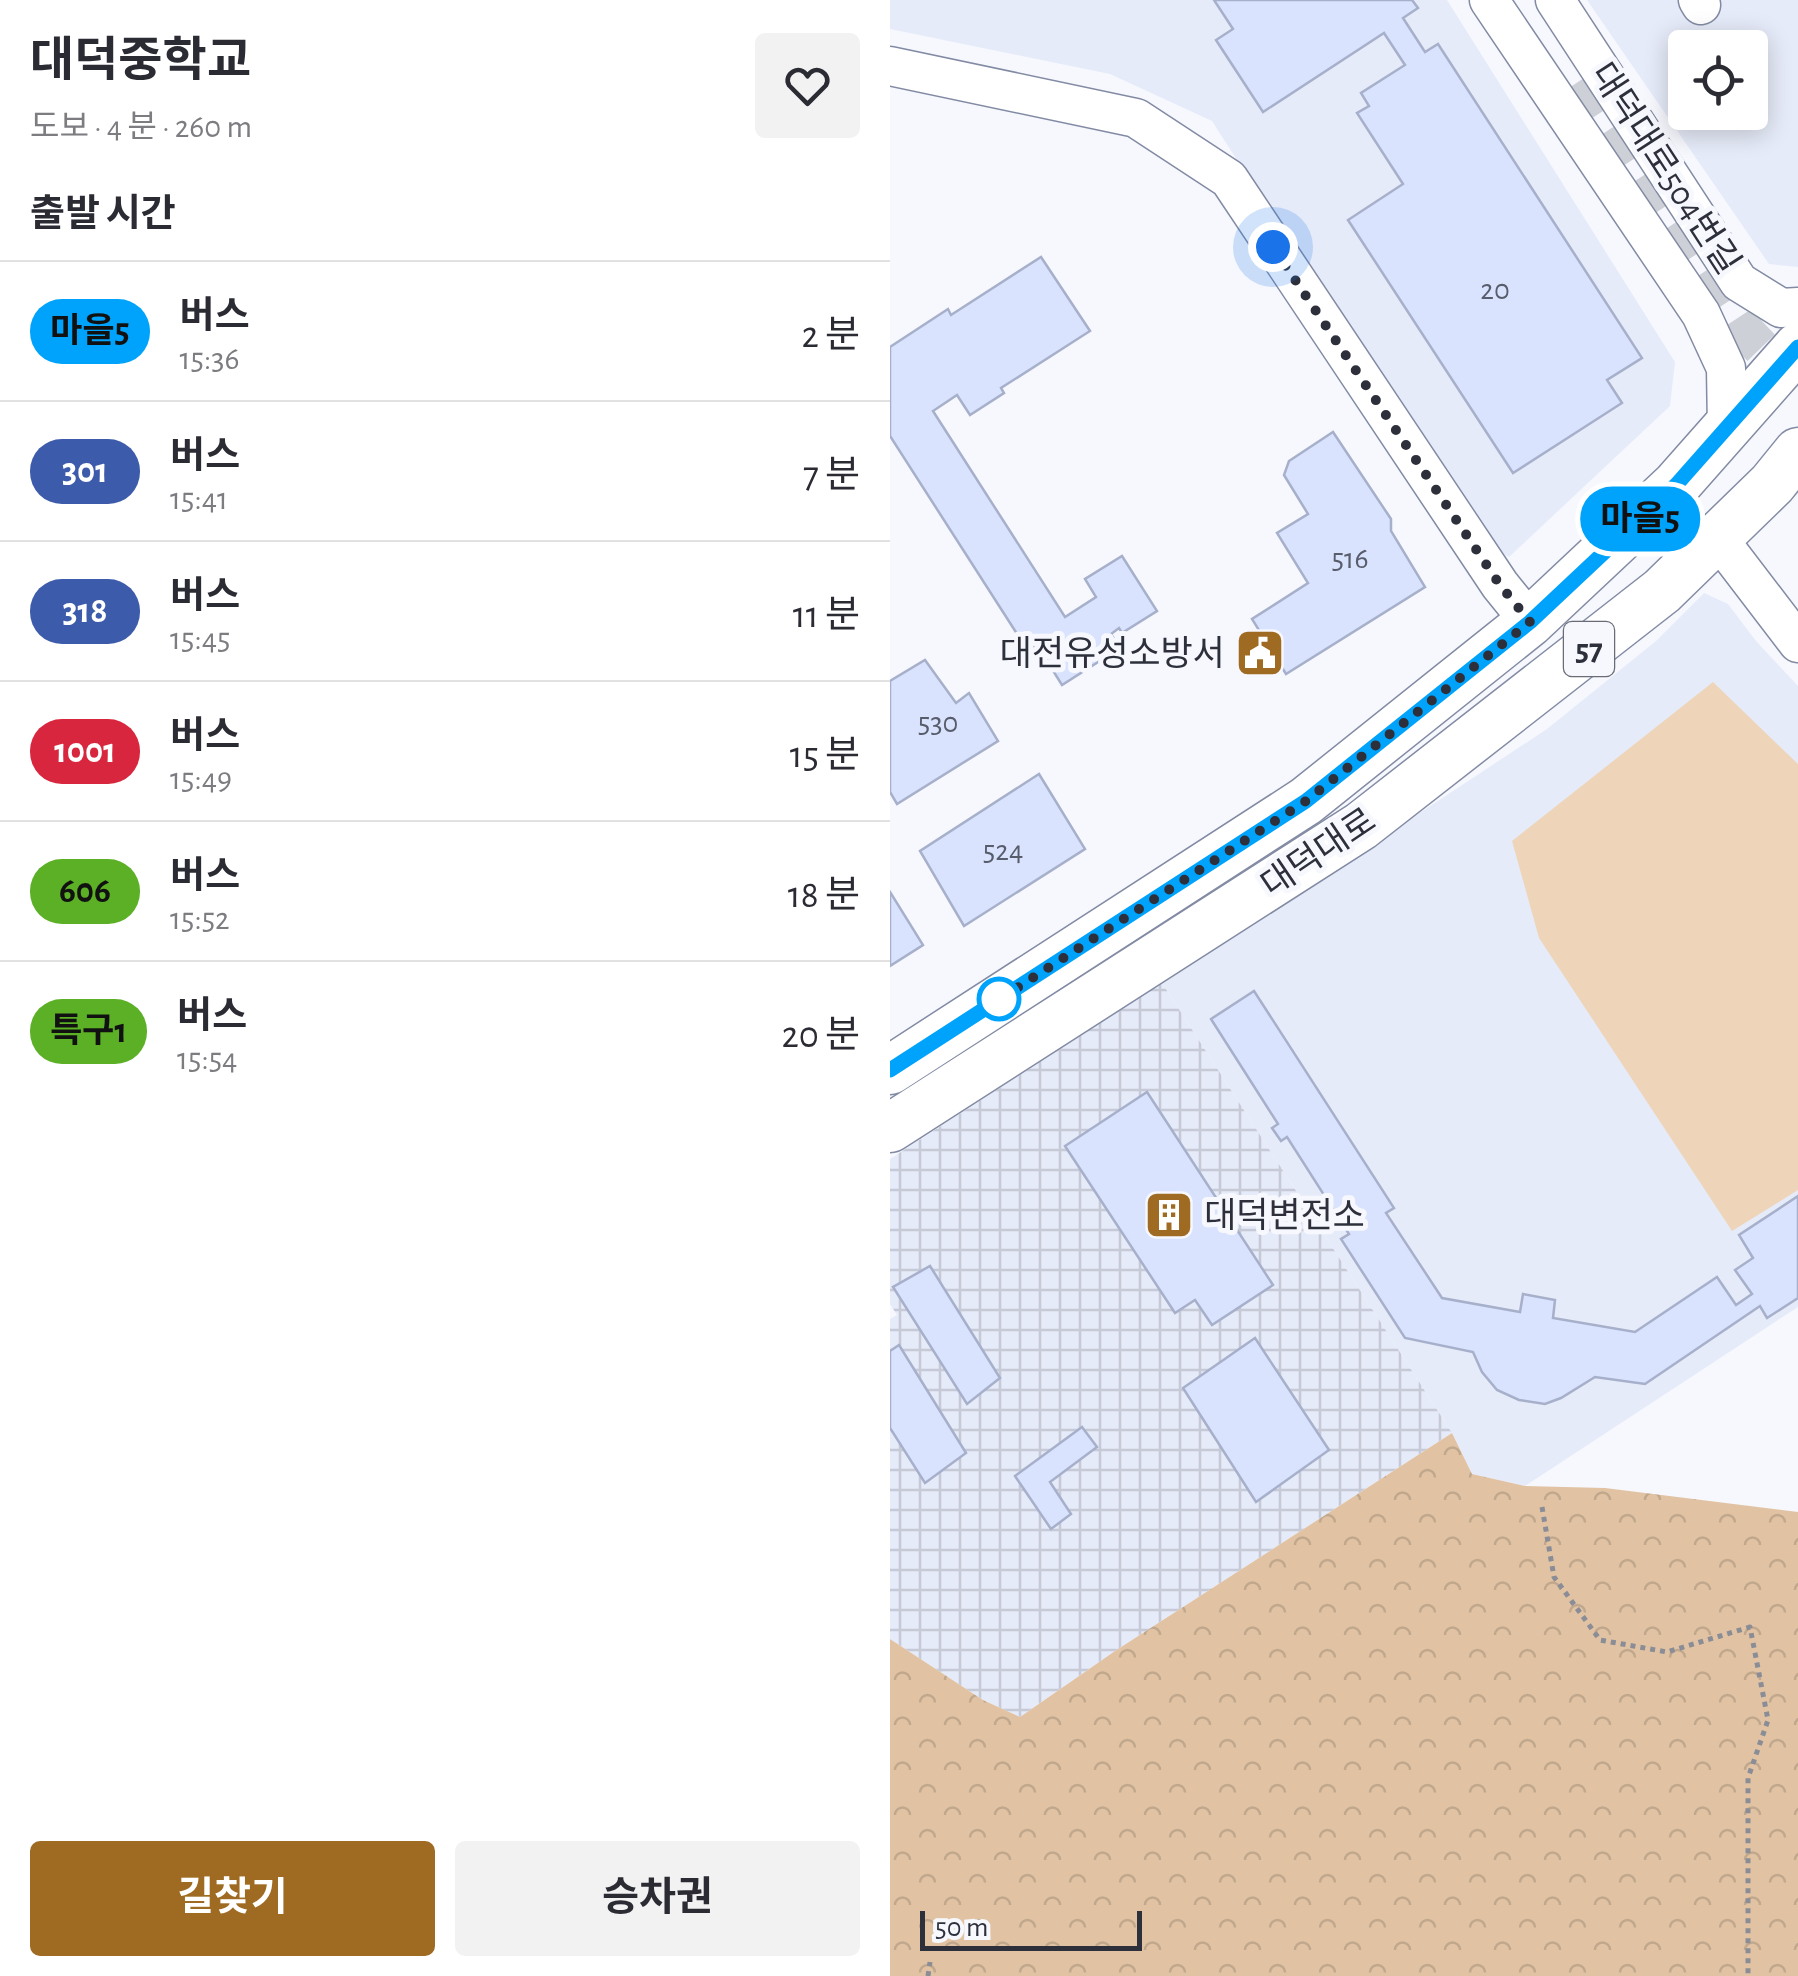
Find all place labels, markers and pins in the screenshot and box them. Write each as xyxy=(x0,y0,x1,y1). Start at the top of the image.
public building icon: 대전유성소방서 xyxy=(1234,627,1286,679)
place label: 대전유성소방서 xyxy=(1000,636,1225,672)
unlabelled marker xyxy=(978,978,1020,1020)
building icon: 대덕변전소 xyxy=(1143,1189,1195,1241)
place label: 대덕변전소 xyxy=(1204,1197,1365,1234)

